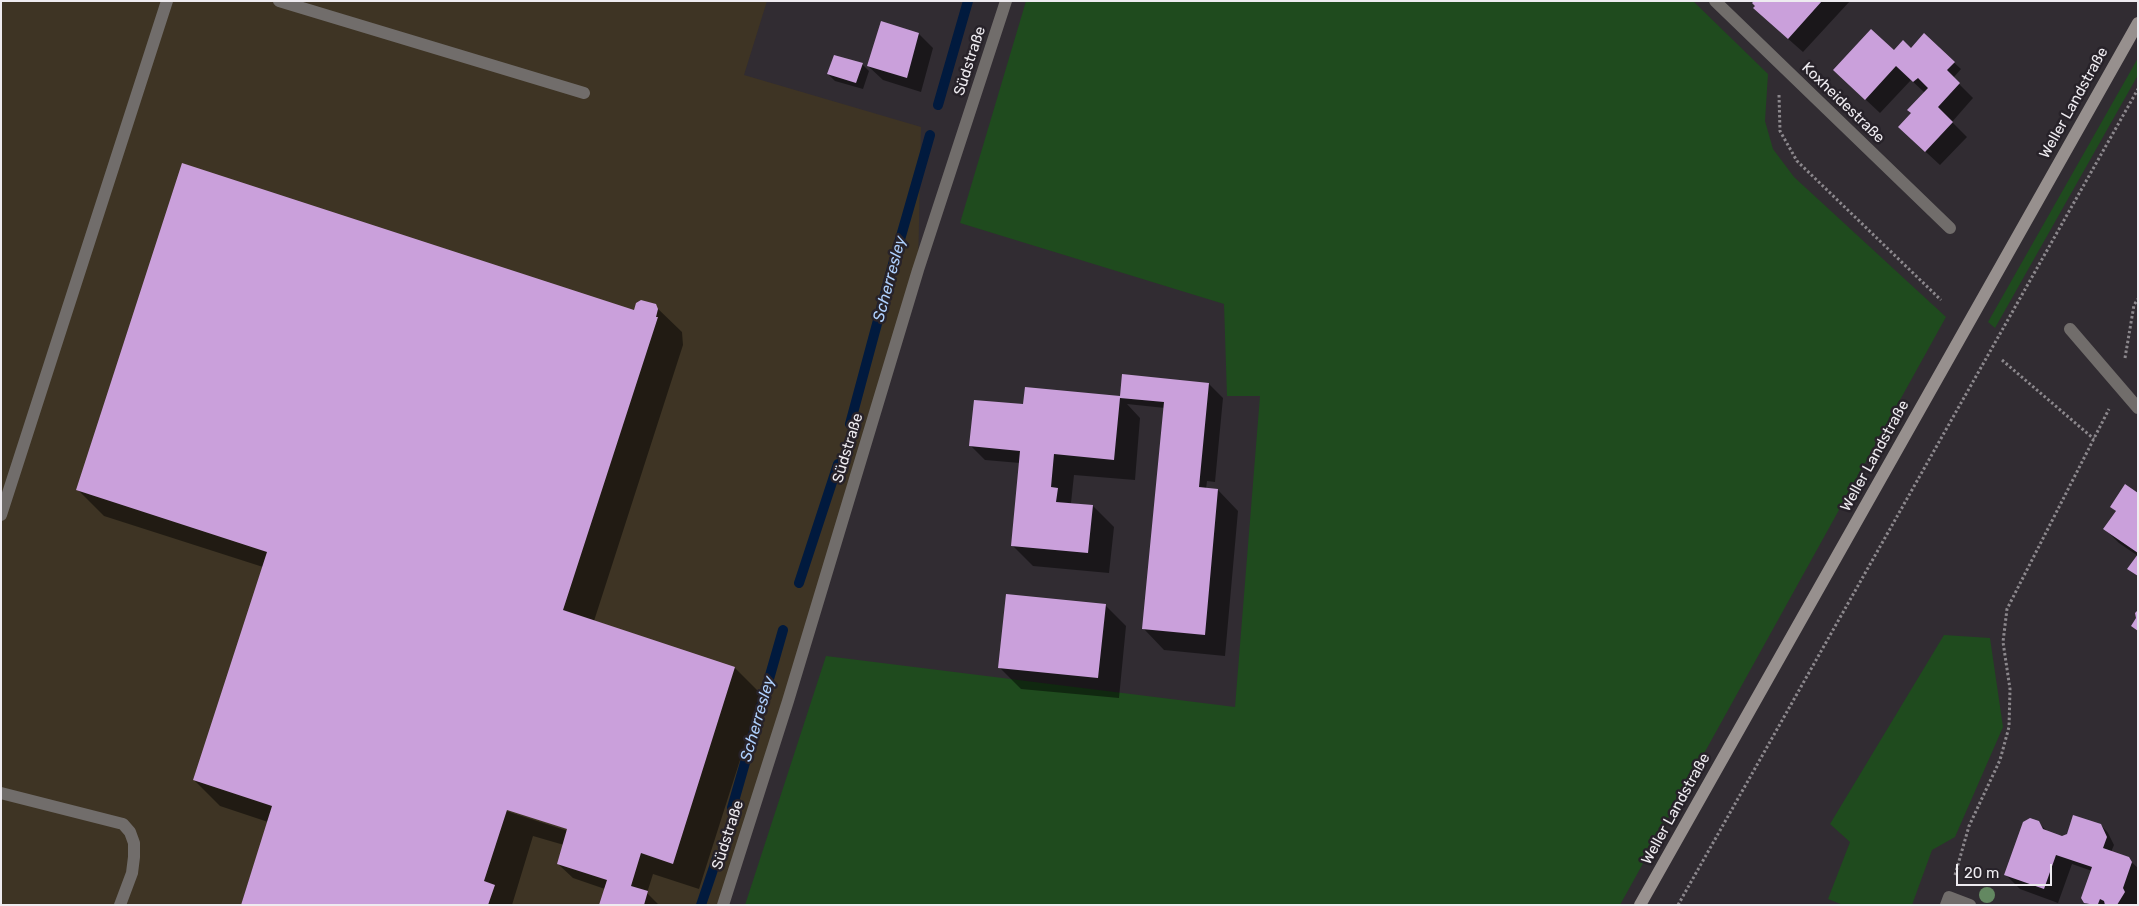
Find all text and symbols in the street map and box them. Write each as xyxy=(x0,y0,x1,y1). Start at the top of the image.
street label: Südstraße xyxy=(950,24,990,98)
street label: Weller Landstraße xyxy=(2036,44,2112,162)
street label: Koxheidestraße xyxy=(1798,59,1888,147)
water label: Scherresley xyxy=(869,234,911,324)
street label: Weller Landstraße xyxy=(1837,397,1913,515)
street label: Südstraße xyxy=(829,411,867,485)
water label: Scherresley xyxy=(737,674,779,764)
street label: Weller Landstraße xyxy=(1638,750,1714,868)
street label: Südstraße xyxy=(708,798,748,872)
scale bar xyxy=(1959,854,2055,886)
text: 20 m xyxy=(1964,864,1999,882)

